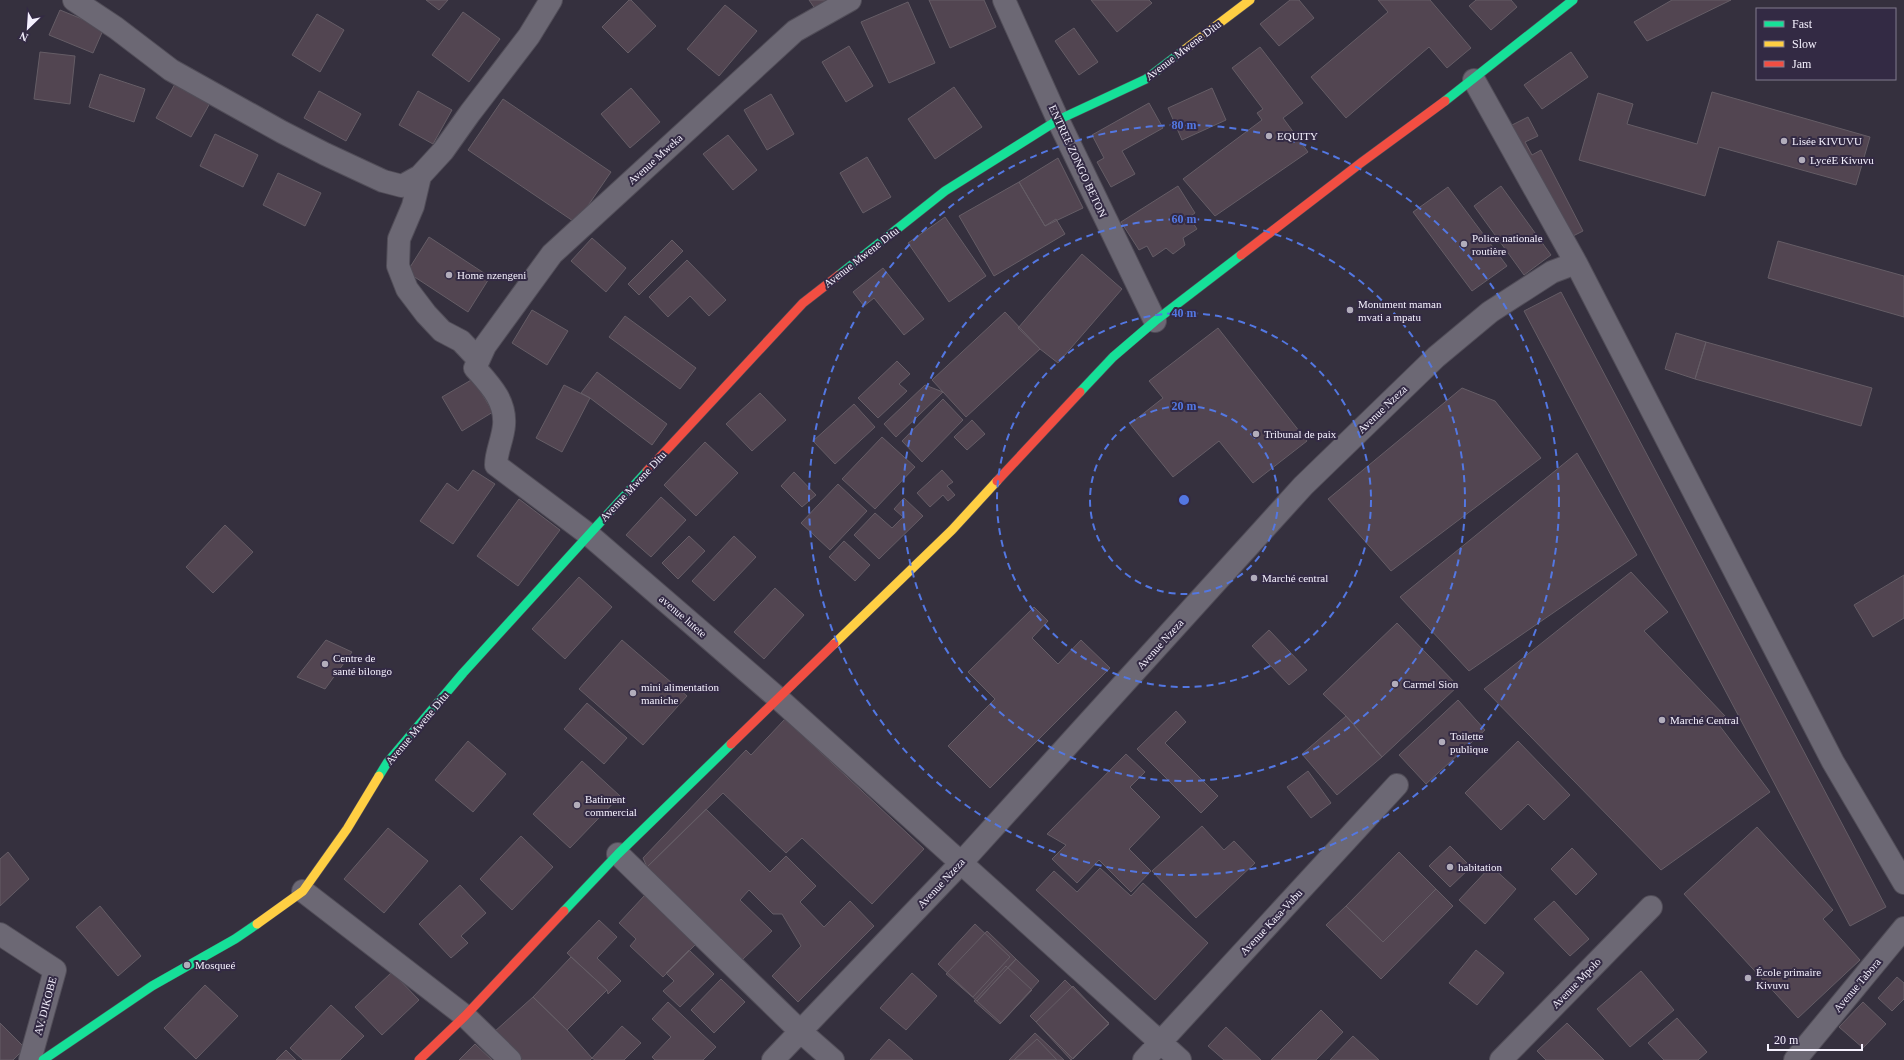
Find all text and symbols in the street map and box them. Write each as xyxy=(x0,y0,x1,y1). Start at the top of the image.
north arrow xyxy=(8,8,48,48)
legend xyxy=(1756,8,1896,80)
street label: Avenue Mwene Ditu xyxy=(1143,17,1224,82)
text: Fast xyxy=(1792,17,1813,31)
text: N xyxy=(18,30,30,44)
text: Slow xyxy=(1792,37,1817,51)
text: Jam xyxy=(1792,57,1812,71)
street label: ENTREE ZONGO BETON xyxy=(1047,103,1109,219)
text: 80 m xyxy=(1172,118,1197,132)
place label: EQUITY xyxy=(1277,130,1318,142)
street label: Avenue Mweka xyxy=(625,131,685,187)
marker: EQUITY xyxy=(1264,131,1274,141)
place label: Lisée KIVUVU xyxy=(1792,135,1862,147)
marker: Lisée KIVUVU xyxy=(1779,136,1789,146)
place label: LycéE Kivuvu xyxy=(1810,154,1874,166)
marker: LycéE Kivuvu xyxy=(1797,155,1807,165)
text: 60 m xyxy=(1172,212,1197,226)
street label: Avenue Mwene Ditu xyxy=(821,224,901,290)
place label: Police nationale routière xyxy=(1472,232,1543,257)
marker: Police nationale routière xyxy=(1459,239,1469,249)
place label: Home nzengeni xyxy=(457,269,526,281)
marker: Home nzengeni xyxy=(444,270,454,280)
place label: Monument maman mvati a mpatu xyxy=(1358,298,1442,323)
marker: Monument maman mvati a mpatu xyxy=(1345,305,1355,315)
text: 40 m xyxy=(1172,306,1197,320)
street label: Avenue Nzeza xyxy=(1355,383,1409,435)
text: 20 m xyxy=(1172,399,1197,413)
place label: Tribunal de paix xyxy=(1264,428,1337,440)
marker: Tribunal de paix xyxy=(1251,429,1261,439)
street label: Avenue Mwene Ditu xyxy=(597,448,669,524)
centre of rings xyxy=(1177,493,1191,507)
place label: Marché central xyxy=(1262,572,1328,584)
marker: Marché central xyxy=(1249,573,1259,583)
street label: avenue lutete xyxy=(657,592,709,640)
street label: Avenue Nzeza xyxy=(1134,616,1186,672)
place label: Centre de santé bilongo xyxy=(333,652,392,677)
marker: Centre de santé bilongo xyxy=(320,659,330,669)
place label: Carmel Sion xyxy=(1403,678,1459,690)
marker: Carmel Sion xyxy=(1390,679,1400,689)
place label: mini alimentation maniche xyxy=(641,681,719,706)
marker: mini alimentation maniche xyxy=(628,688,638,698)
street label: Avenue Mwene Ditu xyxy=(383,689,451,767)
place label: Marché Central xyxy=(1670,714,1739,726)
marker: Marché Central xyxy=(1657,715,1667,725)
place label: Toilette publique xyxy=(1450,730,1489,755)
marker: Toilette publique xyxy=(1437,737,1447,747)
place label: Batiment commercial xyxy=(585,793,637,818)
marker: Batiment commercial xyxy=(572,800,582,810)
street label: Avenue Nzeza xyxy=(915,856,967,910)
place label: habitation xyxy=(1458,861,1502,873)
marker: habitation xyxy=(1445,862,1455,872)
street label: Avenue Kasa-Vubu xyxy=(1237,886,1305,957)
street label: Avenue Mpolo xyxy=(1549,955,1603,1011)
street label: Avenue Tabora xyxy=(1831,956,1883,1014)
place label: Mosqueé xyxy=(195,959,235,971)
marker: Mosqueé xyxy=(182,960,192,970)
place label: École primaire Kivuvu xyxy=(1756,966,1821,991)
marker: École primaire Kivuvu xyxy=(1743,973,1753,983)
street label: AV. DIKOBE xyxy=(31,975,59,1037)
scale bar xyxy=(1768,1026,1862,1052)
text: 20 m xyxy=(1774,1033,1799,1047)

